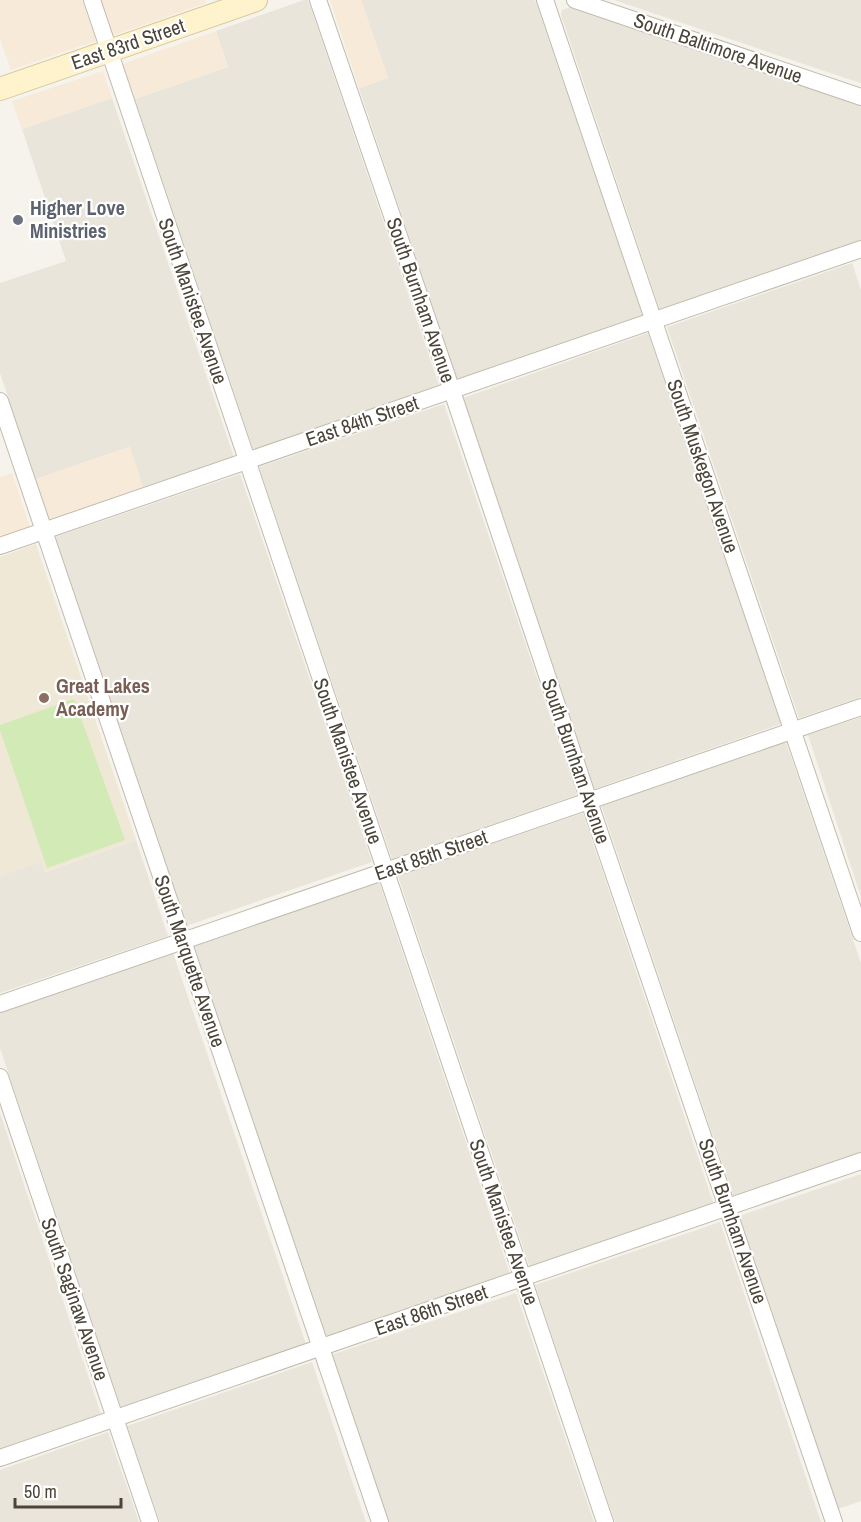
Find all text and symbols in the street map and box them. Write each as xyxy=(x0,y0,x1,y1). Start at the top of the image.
street label: South Baltimore Avenue xyxy=(630,6,806,89)
street label: East 83rd Street xyxy=(67,11,189,76)
place label: Higher Love Ministries xyxy=(30,194,125,244)
marker: Higher Love Ministries xyxy=(11,213,25,227)
street label: South Manistee Avenue xyxy=(152,214,235,387)
street label: South Burnham Avenue xyxy=(381,214,462,386)
street label: South Muskegon Avenue xyxy=(661,375,746,556)
street label: East 84th Street xyxy=(302,388,422,452)
place label: Great Lakes Academy xyxy=(56,672,150,722)
street label: South Manistee Avenue xyxy=(307,674,390,847)
street label: South Burnham Avenue xyxy=(536,675,617,847)
marker: Great Lakes Academy xyxy=(37,691,51,705)
street label: East 85th Street xyxy=(371,822,491,886)
street label: South Marquette Avenue xyxy=(148,871,233,1050)
street label: South Manistee Avenue xyxy=(463,1135,546,1308)
street label: South Burnham Avenue xyxy=(693,1135,774,1307)
street label: South Saginaw Avenue xyxy=(35,1214,116,1384)
street label: East 86th Street xyxy=(371,1277,491,1341)
scale bar xyxy=(15,1471,122,1509)
text: 50 m xyxy=(24,1479,57,1504)

